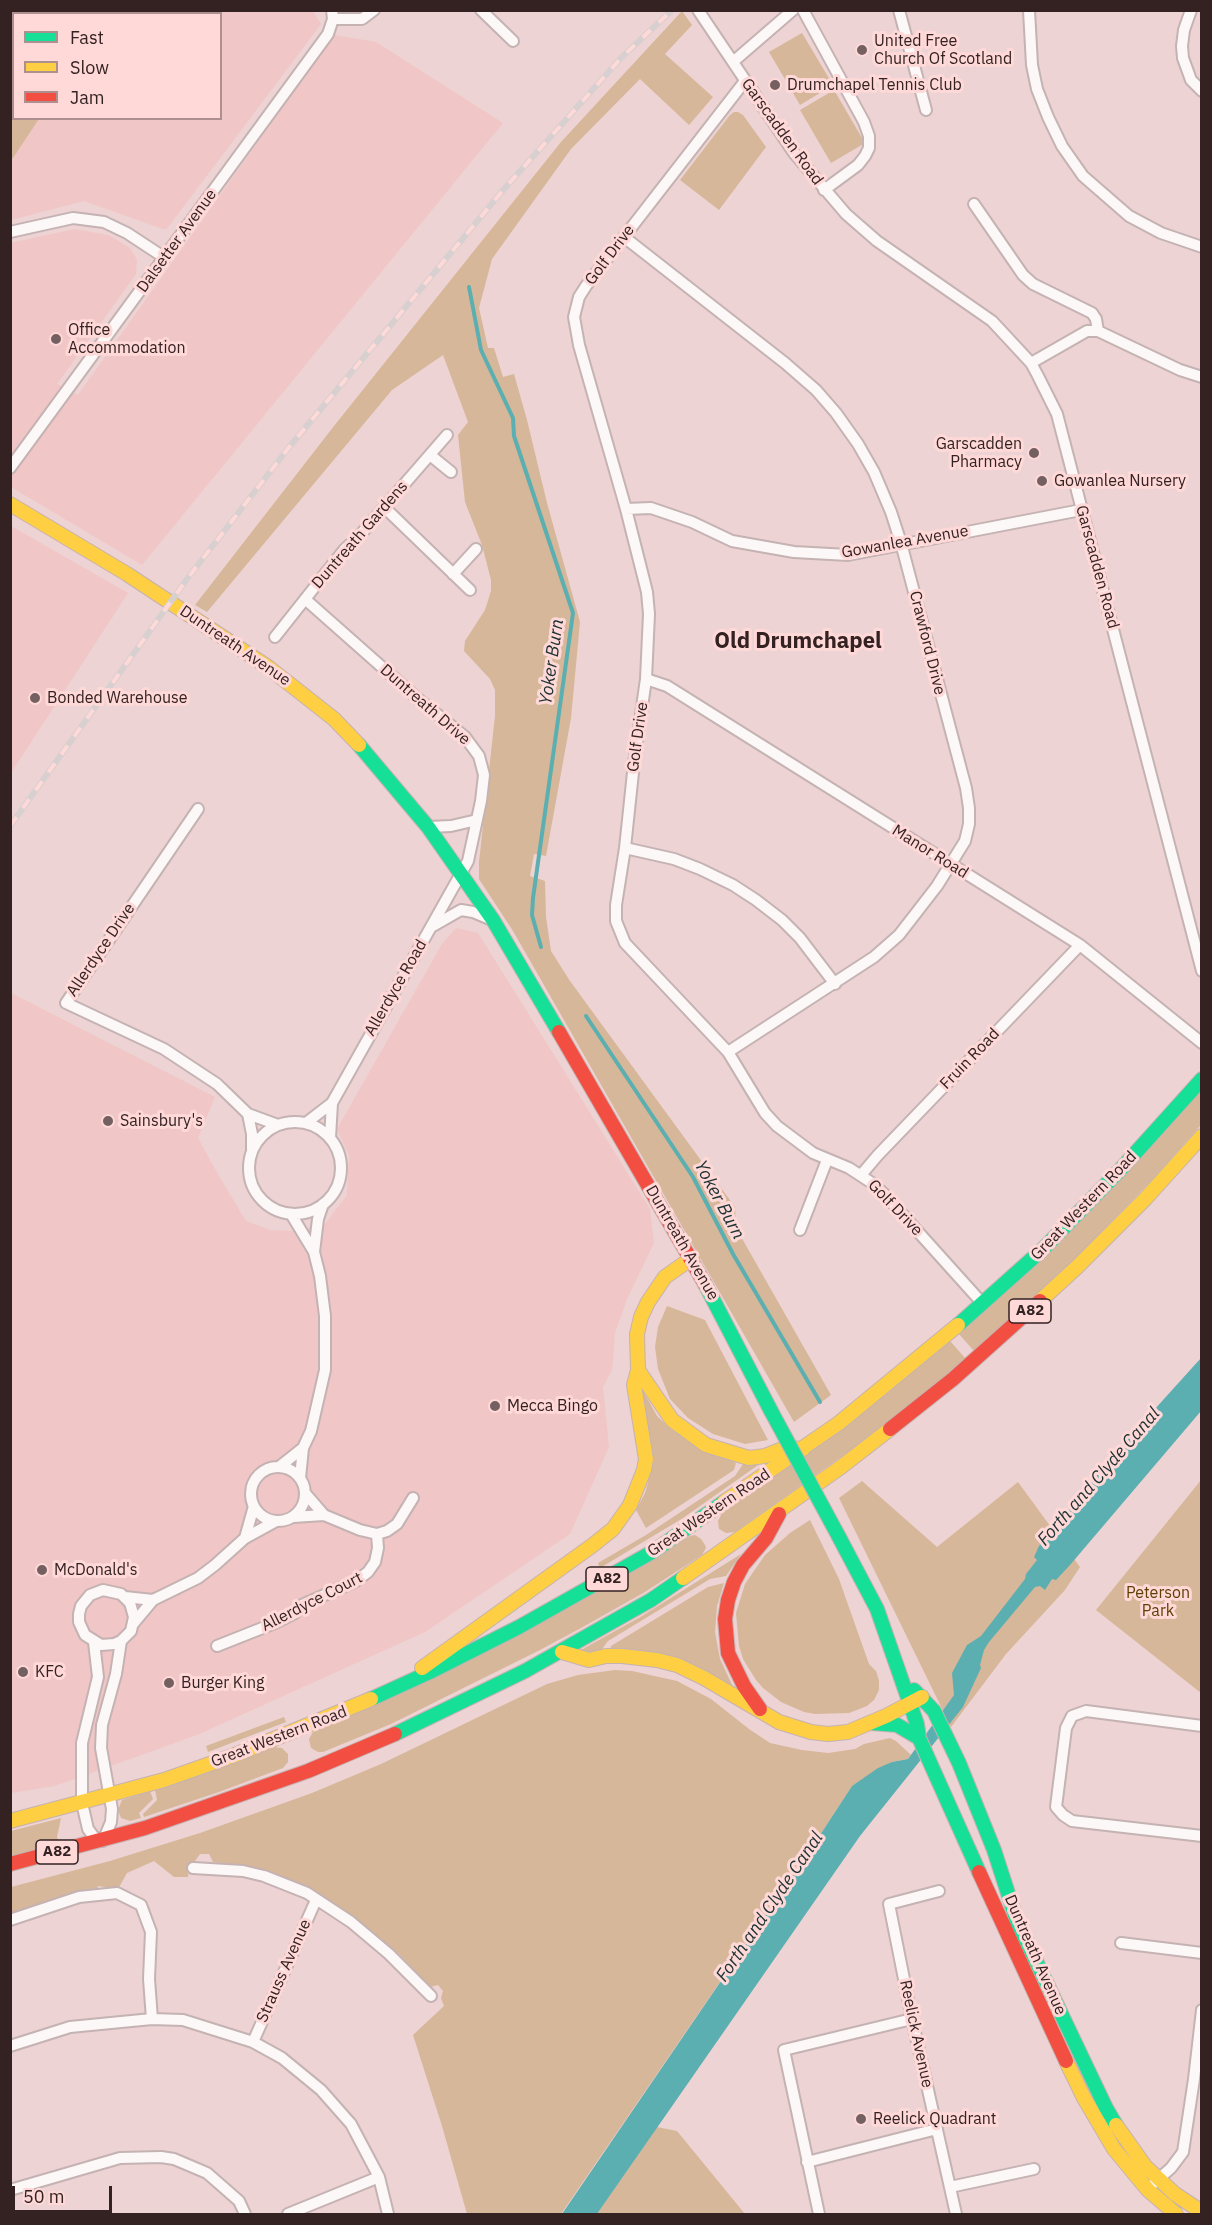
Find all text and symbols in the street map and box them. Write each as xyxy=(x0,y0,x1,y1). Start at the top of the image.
legend xyxy=(12,12,222,120)
text: Fast xyxy=(70,26,104,49)
place label: United Free Church Of Scotland xyxy=(874,31,1012,69)
marker: United Free Church Of Scotland xyxy=(855,43,869,57)
text: Slow xyxy=(70,56,109,79)
street label: Garscadden Road xyxy=(737,75,827,189)
place label: Drumchapel Tennis Club xyxy=(787,75,962,95)
marker: Drumchapel Tennis Club xyxy=(768,78,782,92)
text: Jam xyxy=(70,86,105,109)
street label: Dalsetter Avenue xyxy=(133,186,221,296)
street label: Golf Drive xyxy=(581,221,639,289)
place label: Office Accommodation xyxy=(68,320,186,358)
marker: Office Accommodation xyxy=(49,332,63,346)
place label: Garscadden Pharmacy xyxy=(936,434,1022,472)
marker: Garscadden Pharmacy xyxy=(1027,446,1041,460)
place label: Gowanlea Nursery xyxy=(1054,471,1186,491)
marker: Gowanlea Nursery xyxy=(1035,474,1049,488)
street label: Duntreath Gardens xyxy=(308,477,412,593)
street label: Garscadden Road xyxy=(1071,503,1123,631)
street label: Gowanlea Avenue xyxy=(840,521,970,563)
street label: Crawford Drive xyxy=(905,589,949,697)
street label: Duntreath Avenue xyxy=(176,602,294,690)
water label: Yoker Burn xyxy=(535,618,569,706)
district label: Old Drumchapel xyxy=(714,629,882,655)
street label: Duntreath Drive xyxy=(376,661,474,749)
place label: Bonded Warehouse xyxy=(47,688,188,708)
marker: Bonded Warehouse xyxy=(28,691,42,705)
street label: Golf Drive xyxy=(624,701,652,773)
street label: Manor Road xyxy=(888,821,972,883)
street label: Allerdyce Drive xyxy=(63,900,139,1000)
street label: Allerdyce Road xyxy=(361,936,431,1040)
street label: Fruin Road xyxy=(936,1025,1004,1093)
place label: Sainsbury's xyxy=(120,1111,203,1131)
marker: Sainsbury's xyxy=(101,1114,115,1128)
street label: Great Western Road xyxy=(1027,1148,1141,1264)
water label: Yoker Burn xyxy=(689,1157,749,1243)
street label: Golf Drive xyxy=(864,1176,926,1240)
street label: Duntreath Avenue xyxy=(641,1182,723,1304)
road number: A82 xyxy=(1009,1299,1051,1323)
place label: Mecca Bingo xyxy=(507,1396,598,1416)
marker: Mecca Bingo xyxy=(488,1399,502,1413)
water label: Forth and Clyde Canal xyxy=(1033,1404,1165,1550)
street label: Great Western Road xyxy=(644,1465,774,1561)
place label: McDonald's xyxy=(54,1560,138,1580)
marker: McDonald's xyxy=(35,1563,49,1577)
road number: A82 xyxy=(586,1567,628,1591)
street label: Allerdyce Court xyxy=(258,1568,366,1636)
park label: Peterson Park xyxy=(1126,1583,1190,1621)
place label: KFC xyxy=(35,1662,64,1682)
marker: KFC xyxy=(16,1665,30,1679)
place label: Burger King xyxy=(181,1673,265,1693)
marker: Burger King xyxy=(162,1676,176,1690)
street label: Great Western Road xyxy=(208,1702,350,1772)
water label: Forth and Clyde Canal xyxy=(712,1828,828,1986)
road number: A82 xyxy=(36,1840,78,1864)
street label: Duntreath Avenue xyxy=(1000,1892,1070,2018)
street label: Strauss Avenue xyxy=(253,1916,315,2026)
street label: Reelick Avenue xyxy=(895,1978,937,2090)
place label: Reelick Quadrant xyxy=(873,2109,996,2129)
marker: Reelick Quadrant xyxy=(854,2112,868,2126)
scale bar xyxy=(15,2174,116,2212)
text: 50 m xyxy=(23,2185,65,2208)

